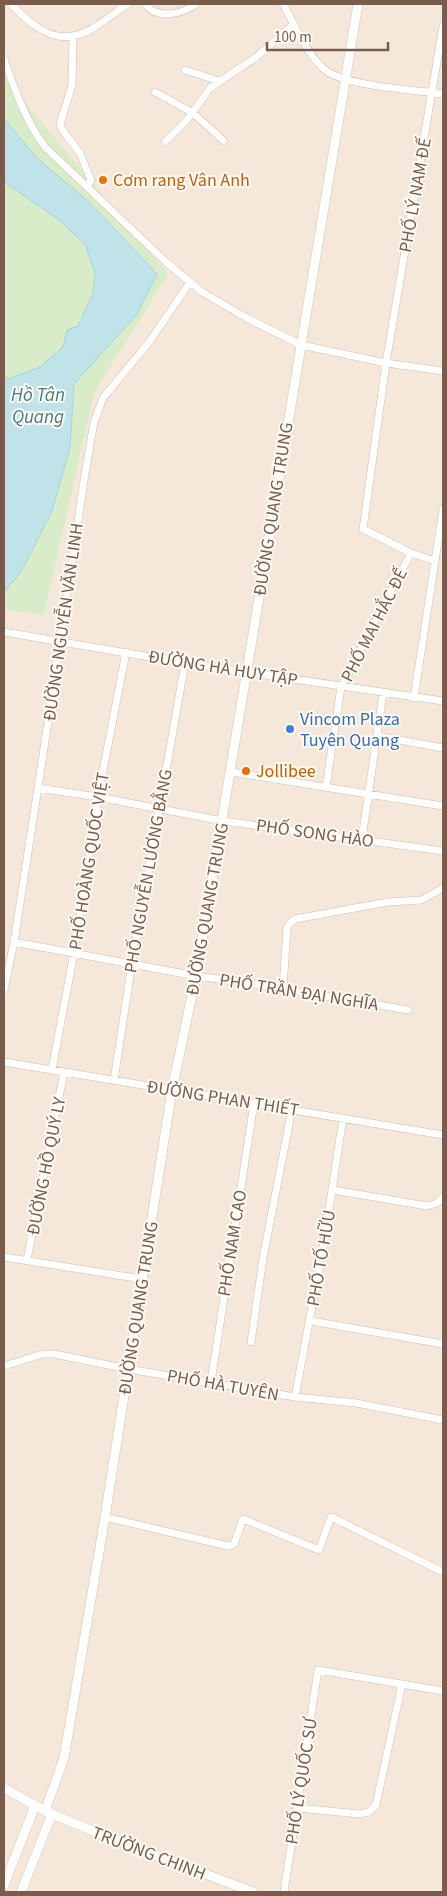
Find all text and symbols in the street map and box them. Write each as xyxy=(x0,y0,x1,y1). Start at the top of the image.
scale bar xyxy=(267,20,388,52)
text: 100 m xyxy=(274,27,312,48)
street label: PHỐ LÝ NAM ĐẾ xyxy=(393,135,438,254)
place label: Cơm rang Vân Anh xyxy=(113,168,250,193)
marker: Cơm rang Vân Anh xyxy=(97,174,109,186)
water label: Hồ Tân Quang xyxy=(11,382,65,431)
street label: ĐƯỜNG QUANG TRUNG xyxy=(247,421,300,598)
street label: ĐƯỜNG NGUYỄN VĂN LINH xyxy=(37,521,90,723)
street label: PHỐ MAI HẮC ĐẾ xyxy=(335,563,414,687)
street label: ĐƯỜNG HÀ HUY TẬP xyxy=(146,644,299,693)
place label: Vincom Plaza Tuyên Quang xyxy=(300,707,400,753)
marker: Vincom Plaza Tuyên Quang xyxy=(284,723,296,735)
place label: Jollibee xyxy=(256,759,316,784)
marker: Jollibee xyxy=(240,765,252,777)
street label: PHỐ NGUYỄN LƯƠNG BẰNG xyxy=(118,767,179,975)
street label: PHỐ HOÀNG QUỐC VIỆT xyxy=(63,770,116,952)
street label: PHỐ SONG HÀO xyxy=(254,813,375,854)
street label: ĐƯỜNG QUANG TRUNG xyxy=(180,821,235,998)
street label: PHỐ TRẦN ĐẠI NGHĨA xyxy=(218,968,380,1017)
street label: ĐƯỜNG PHAN THIẾT xyxy=(145,1074,301,1123)
street label: ĐƯỜNG HỒ QUÝ LY xyxy=(21,1094,72,1237)
street label: PHỐ NAM CAO xyxy=(212,1188,253,1298)
street label: PHỐ TỐ HỮU xyxy=(301,1208,342,1308)
street label: ĐƯỜNG QUANG TRUNG xyxy=(112,1220,165,1397)
street label: PHỐ HÀ TUYÊN xyxy=(165,1363,281,1408)
street label: PHỐ LÝ QUỐC SƯ xyxy=(279,1715,324,1846)
street label: TRƯỜNG CHINH xyxy=(88,1820,209,1887)

